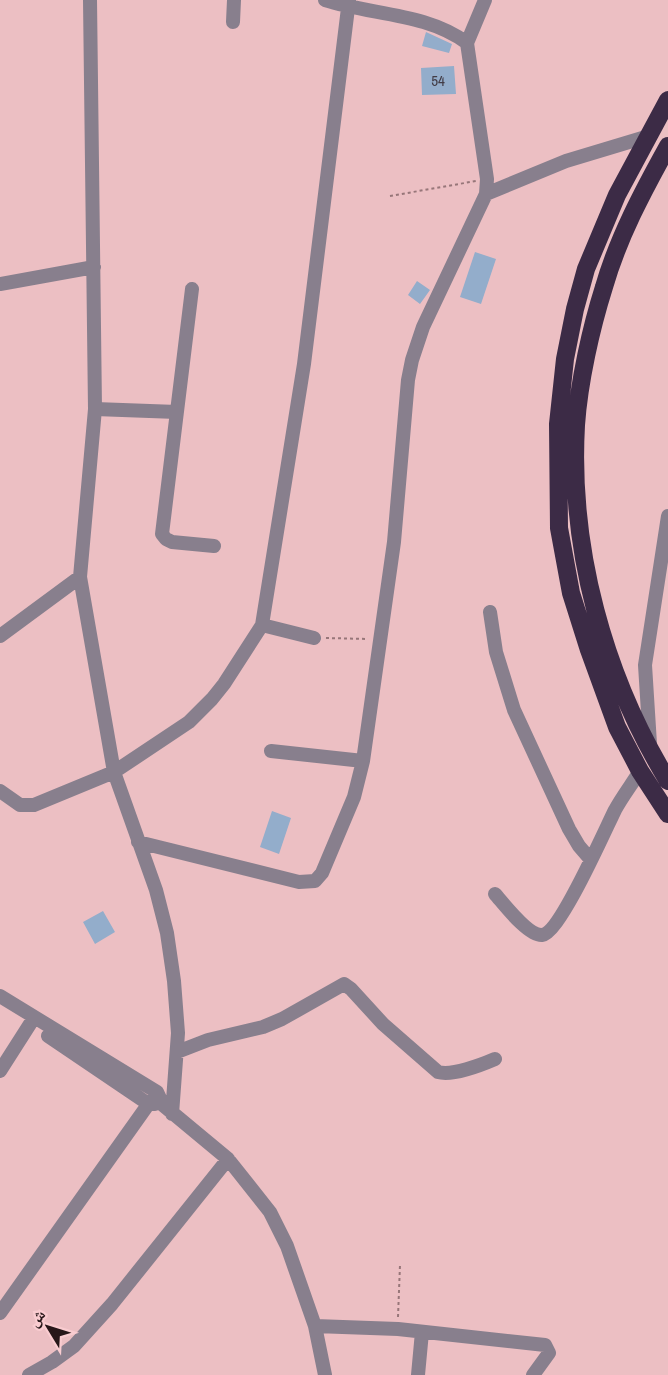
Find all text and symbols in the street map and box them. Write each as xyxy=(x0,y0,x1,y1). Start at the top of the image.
house number: 54 xyxy=(431,70,445,91)
north arrow xyxy=(18,1297,78,1357)
text: ش xyxy=(22,1304,50,1331)

